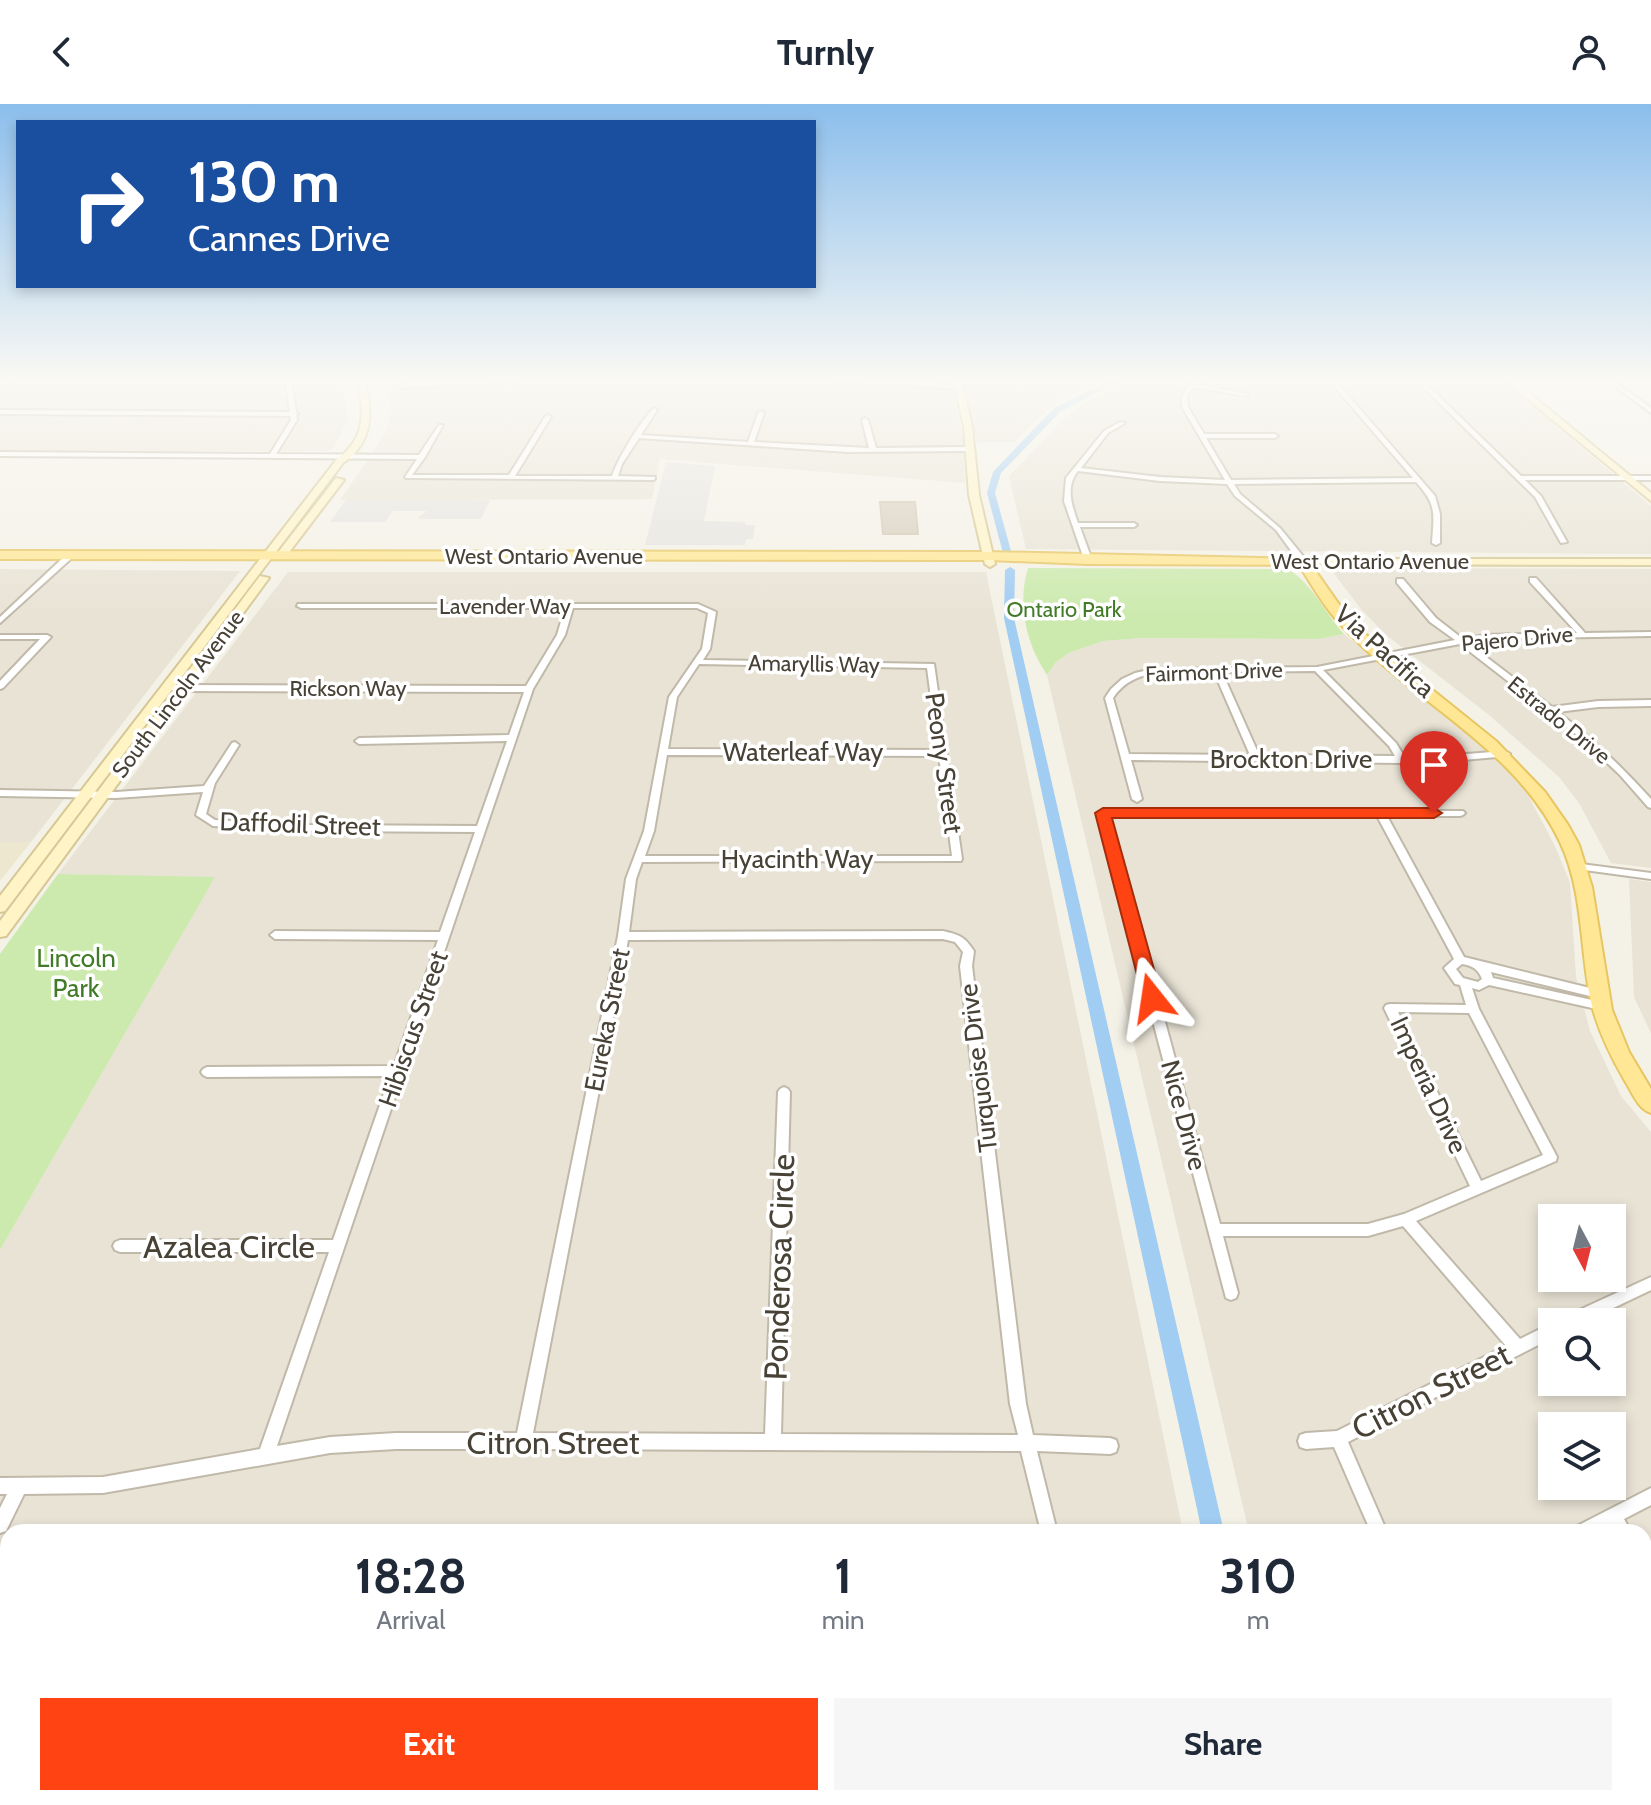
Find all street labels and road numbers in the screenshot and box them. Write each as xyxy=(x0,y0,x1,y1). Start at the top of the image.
street label: West Ontario Avenue xyxy=(445,543,643,570)
street label: West Ontario Avenue xyxy=(1271,548,1469,575)
street label: Lavender Way xyxy=(439,593,571,620)
street label: Via Pacifica xyxy=(1328,598,1442,705)
street label: South Lincoln Avenue xyxy=(106,605,250,783)
street label: Pajero Drive xyxy=(1460,621,1574,657)
street label: Amaryllis Way xyxy=(748,649,880,679)
street label: Fairmont Drive xyxy=(1145,656,1283,688)
street label: Estrado Drive xyxy=(1502,670,1616,770)
street label: Rickson Way xyxy=(289,675,407,702)
street label: Peony Street xyxy=(918,690,970,836)
street label: Waterleaf Way xyxy=(723,736,883,768)
street label: Brockton Drive xyxy=(1210,743,1372,775)
street label: Daffodil Street xyxy=(219,805,381,843)
street label: Hyacinth Way xyxy=(721,843,873,875)
street label: Eureka Street xyxy=(577,945,637,1094)
street label: Hibiscus Street xyxy=(371,946,455,1111)
street label: Turquoise Drive xyxy=(952,982,1004,1154)
street label: Imperia Drive xyxy=(1383,1011,1475,1159)
street label: Nice Drive xyxy=(1154,1056,1214,1174)
street label: Ponderosa Circle xyxy=(756,1153,802,1381)
street label: Azalea Circle xyxy=(143,1227,315,1266)
street label: Citron Street xyxy=(1345,1334,1517,1448)
street label: Citron Street xyxy=(467,1423,640,1462)

